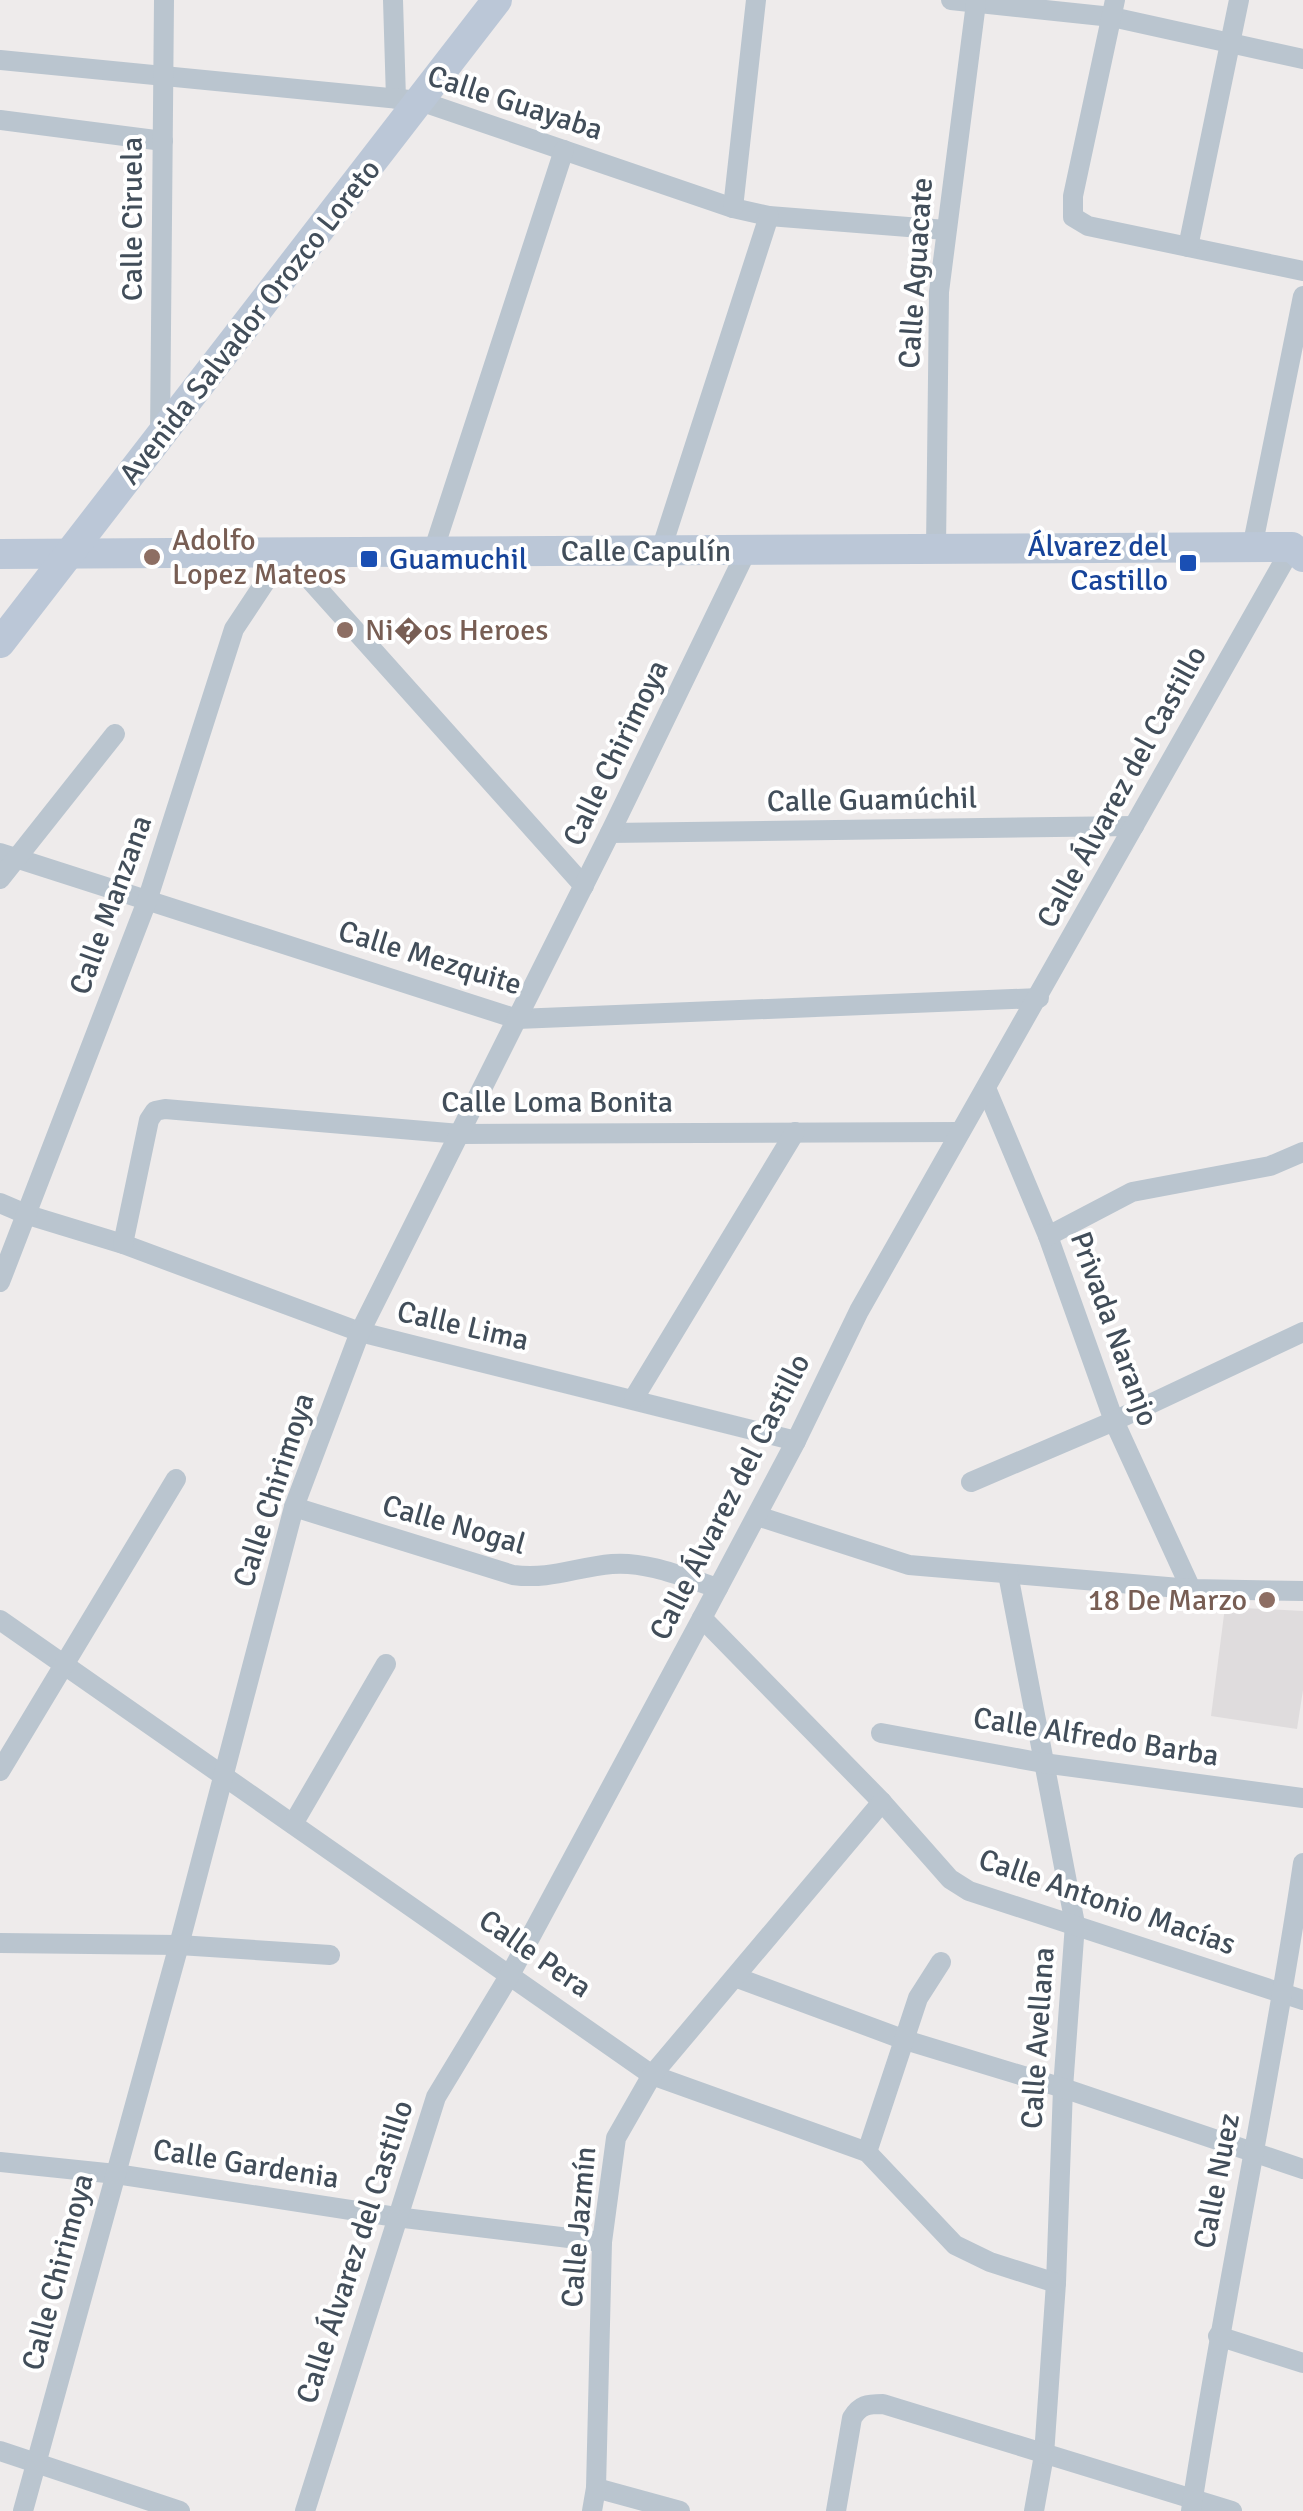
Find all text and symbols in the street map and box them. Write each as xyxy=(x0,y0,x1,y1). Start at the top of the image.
street label: Calle Guayaba xyxy=(423,57,607,149)
street label: Calle Ciruela xyxy=(114,137,151,301)
street label: Avenida Salvador Orozco Loreto xyxy=(111,152,389,492)
street label: Calle Aguacate xyxy=(891,176,941,370)
place label: Adolfo Lopez Mateos xyxy=(172,522,346,593)
place label: Álvarez del Castillo xyxy=(1027,528,1168,599)
street label: Calle Capulín xyxy=(561,533,731,570)
place label: Guamuchil xyxy=(389,541,528,578)
marker: Adolfo Lopez Mateos xyxy=(141,546,163,568)
marker: Guamuchil xyxy=(358,548,380,570)
marker: Álvarez del Castillo xyxy=(1177,552,1199,574)
place label: Ni�os Heroes xyxy=(365,612,548,649)
marker: Ni�os Heroes xyxy=(334,619,356,641)
street label: Calle Álvarez del Castillo xyxy=(1029,640,1215,934)
street label: Calle Chirimoya xyxy=(555,654,677,852)
street label: Calle Guamúchil xyxy=(767,780,977,820)
street label: Calle Manzana xyxy=(62,810,160,1000)
street label: Calle Mezquite xyxy=(334,913,526,1003)
street label: Calle Loma Bonita xyxy=(441,1084,673,1121)
street label: Privada Naranjo xyxy=(1062,1227,1166,1431)
street label: Calle Lima xyxy=(394,1293,532,1359)
street label: Calle Álvarez del Castillo xyxy=(642,1348,818,1646)
street label: Calle Chirimoya xyxy=(225,1388,323,1592)
street label: Calle Nogal xyxy=(378,1487,530,1563)
place label: 18 De Marzo xyxy=(1088,1582,1247,1619)
marker: 18 De Marzo xyxy=(1256,1589,1278,1611)
street label: Calle Alfredo Barba xyxy=(971,1699,1221,1775)
street label: Calle Antonio Macías xyxy=(974,1841,1240,1963)
street label: Calle Pera xyxy=(472,1902,598,2006)
street label: Calle Avellana xyxy=(1013,1946,1063,2130)
street label: Calle Álvarez del Castillo xyxy=(288,2096,422,2408)
street label: Calle Nuez xyxy=(1186,2110,1248,2252)
street label: Calle Gardenia xyxy=(150,2131,342,2197)
street label: Calle Jazmín xyxy=(554,2145,604,2309)
street label: Calle Chirimoya xyxy=(14,2170,102,2374)

